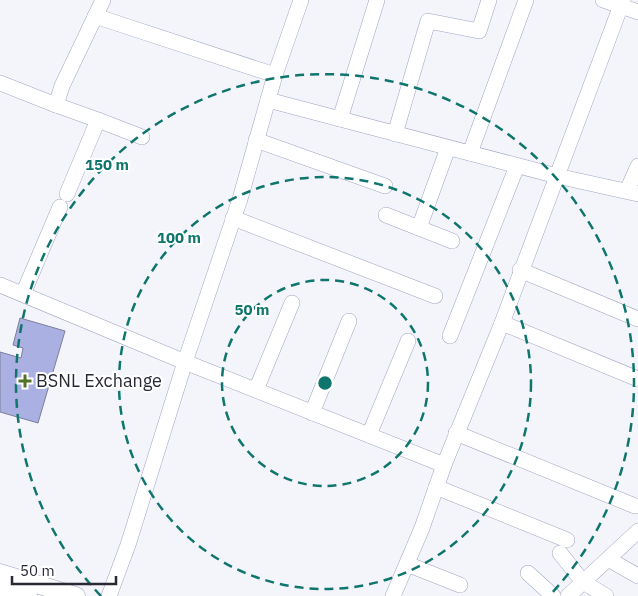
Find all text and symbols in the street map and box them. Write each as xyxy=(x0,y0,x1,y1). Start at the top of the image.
text: 150 m xyxy=(85,155,129,174)
text: 100 m xyxy=(157,228,201,247)
text: 50 m xyxy=(235,300,269,319)
place label: BSNL Exchange xyxy=(36,369,162,392)
marker: BSNL Exchange xyxy=(18,374,32,388)
centre of rings xyxy=(316,374,334,392)
scale bar xyxy=(12,554,116,586)
text: 50 m xyxy=(20,561,55,580)

